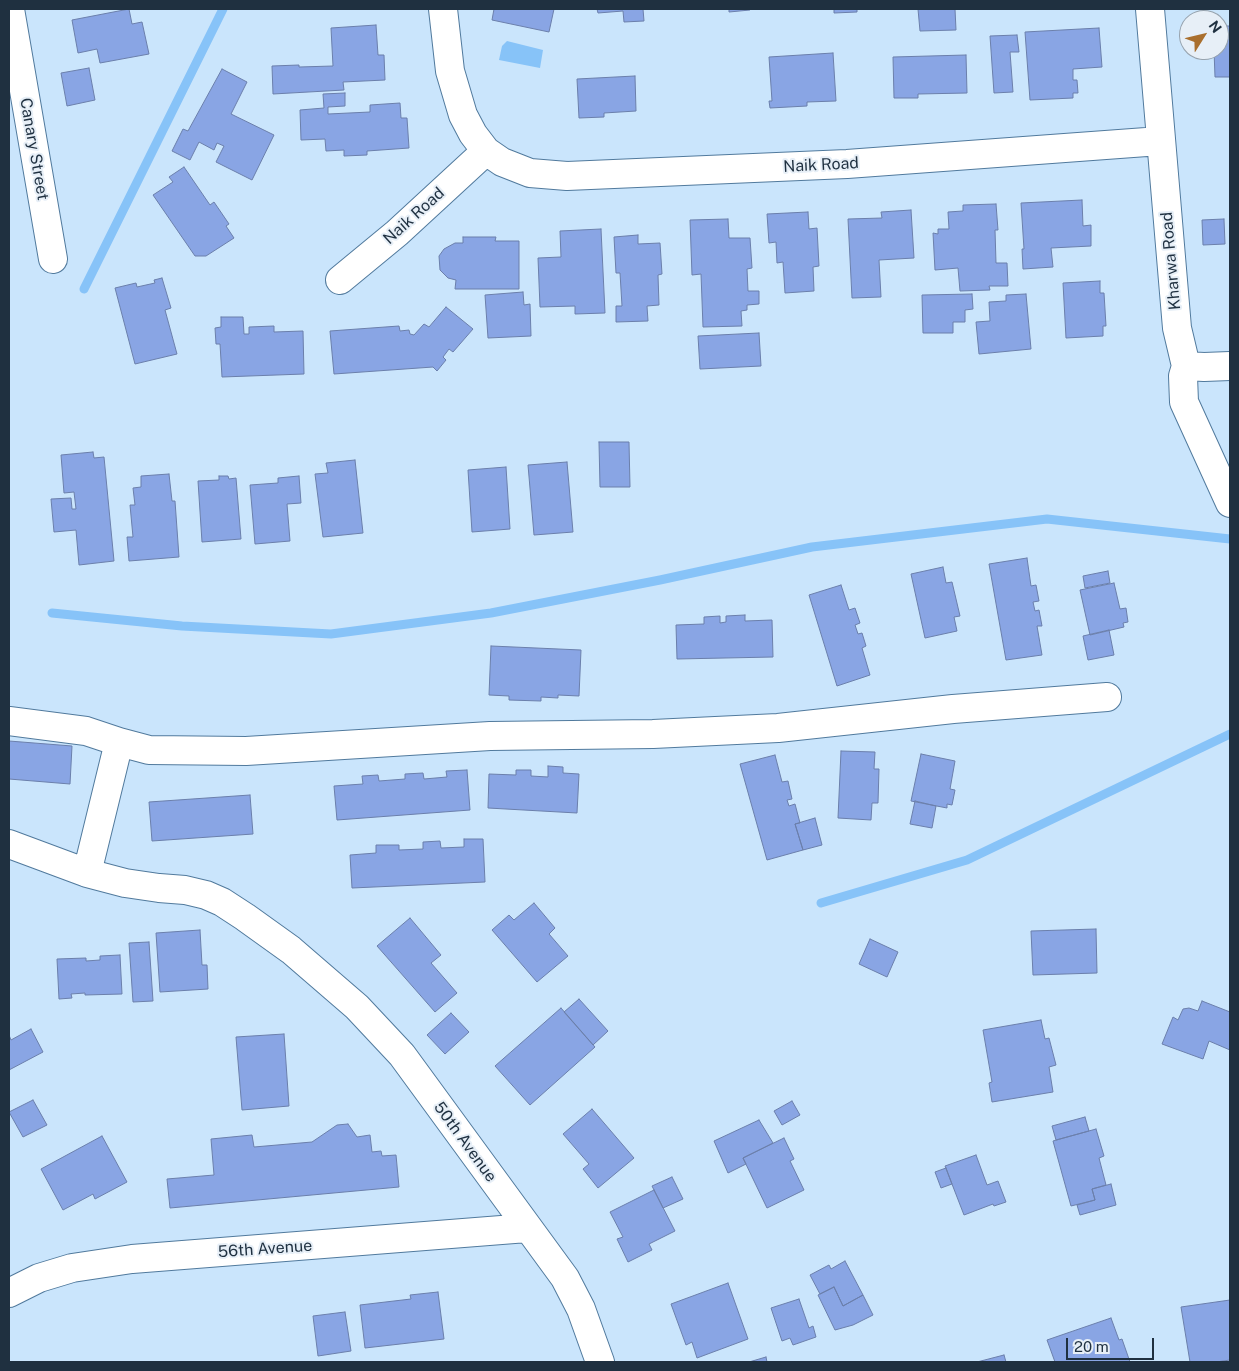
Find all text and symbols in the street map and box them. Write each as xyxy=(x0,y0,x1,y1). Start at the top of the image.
north arrow xyxy=(1179,10,1229,60)
text: N xyxy=(1206,18,1225,36)
street label: Canary Street xyxy=(16,96,52,202)
street label: Naik Road xyxy=(783,153,859,177)
street label: Naik Road xyxy=(379,184,449,248)
street label: Kharwa Road xyxy=(1157,211,1185,311)
street label: 50th Avenue xyxy=(430,1098,500,1186)
street label: 56th Avenue xyxy=(217,1236,313,1262)
scale bar xyxy=(1069,1328,1156,1360)
text: 20 m xyxy=(1074,1338,1109,1355)

